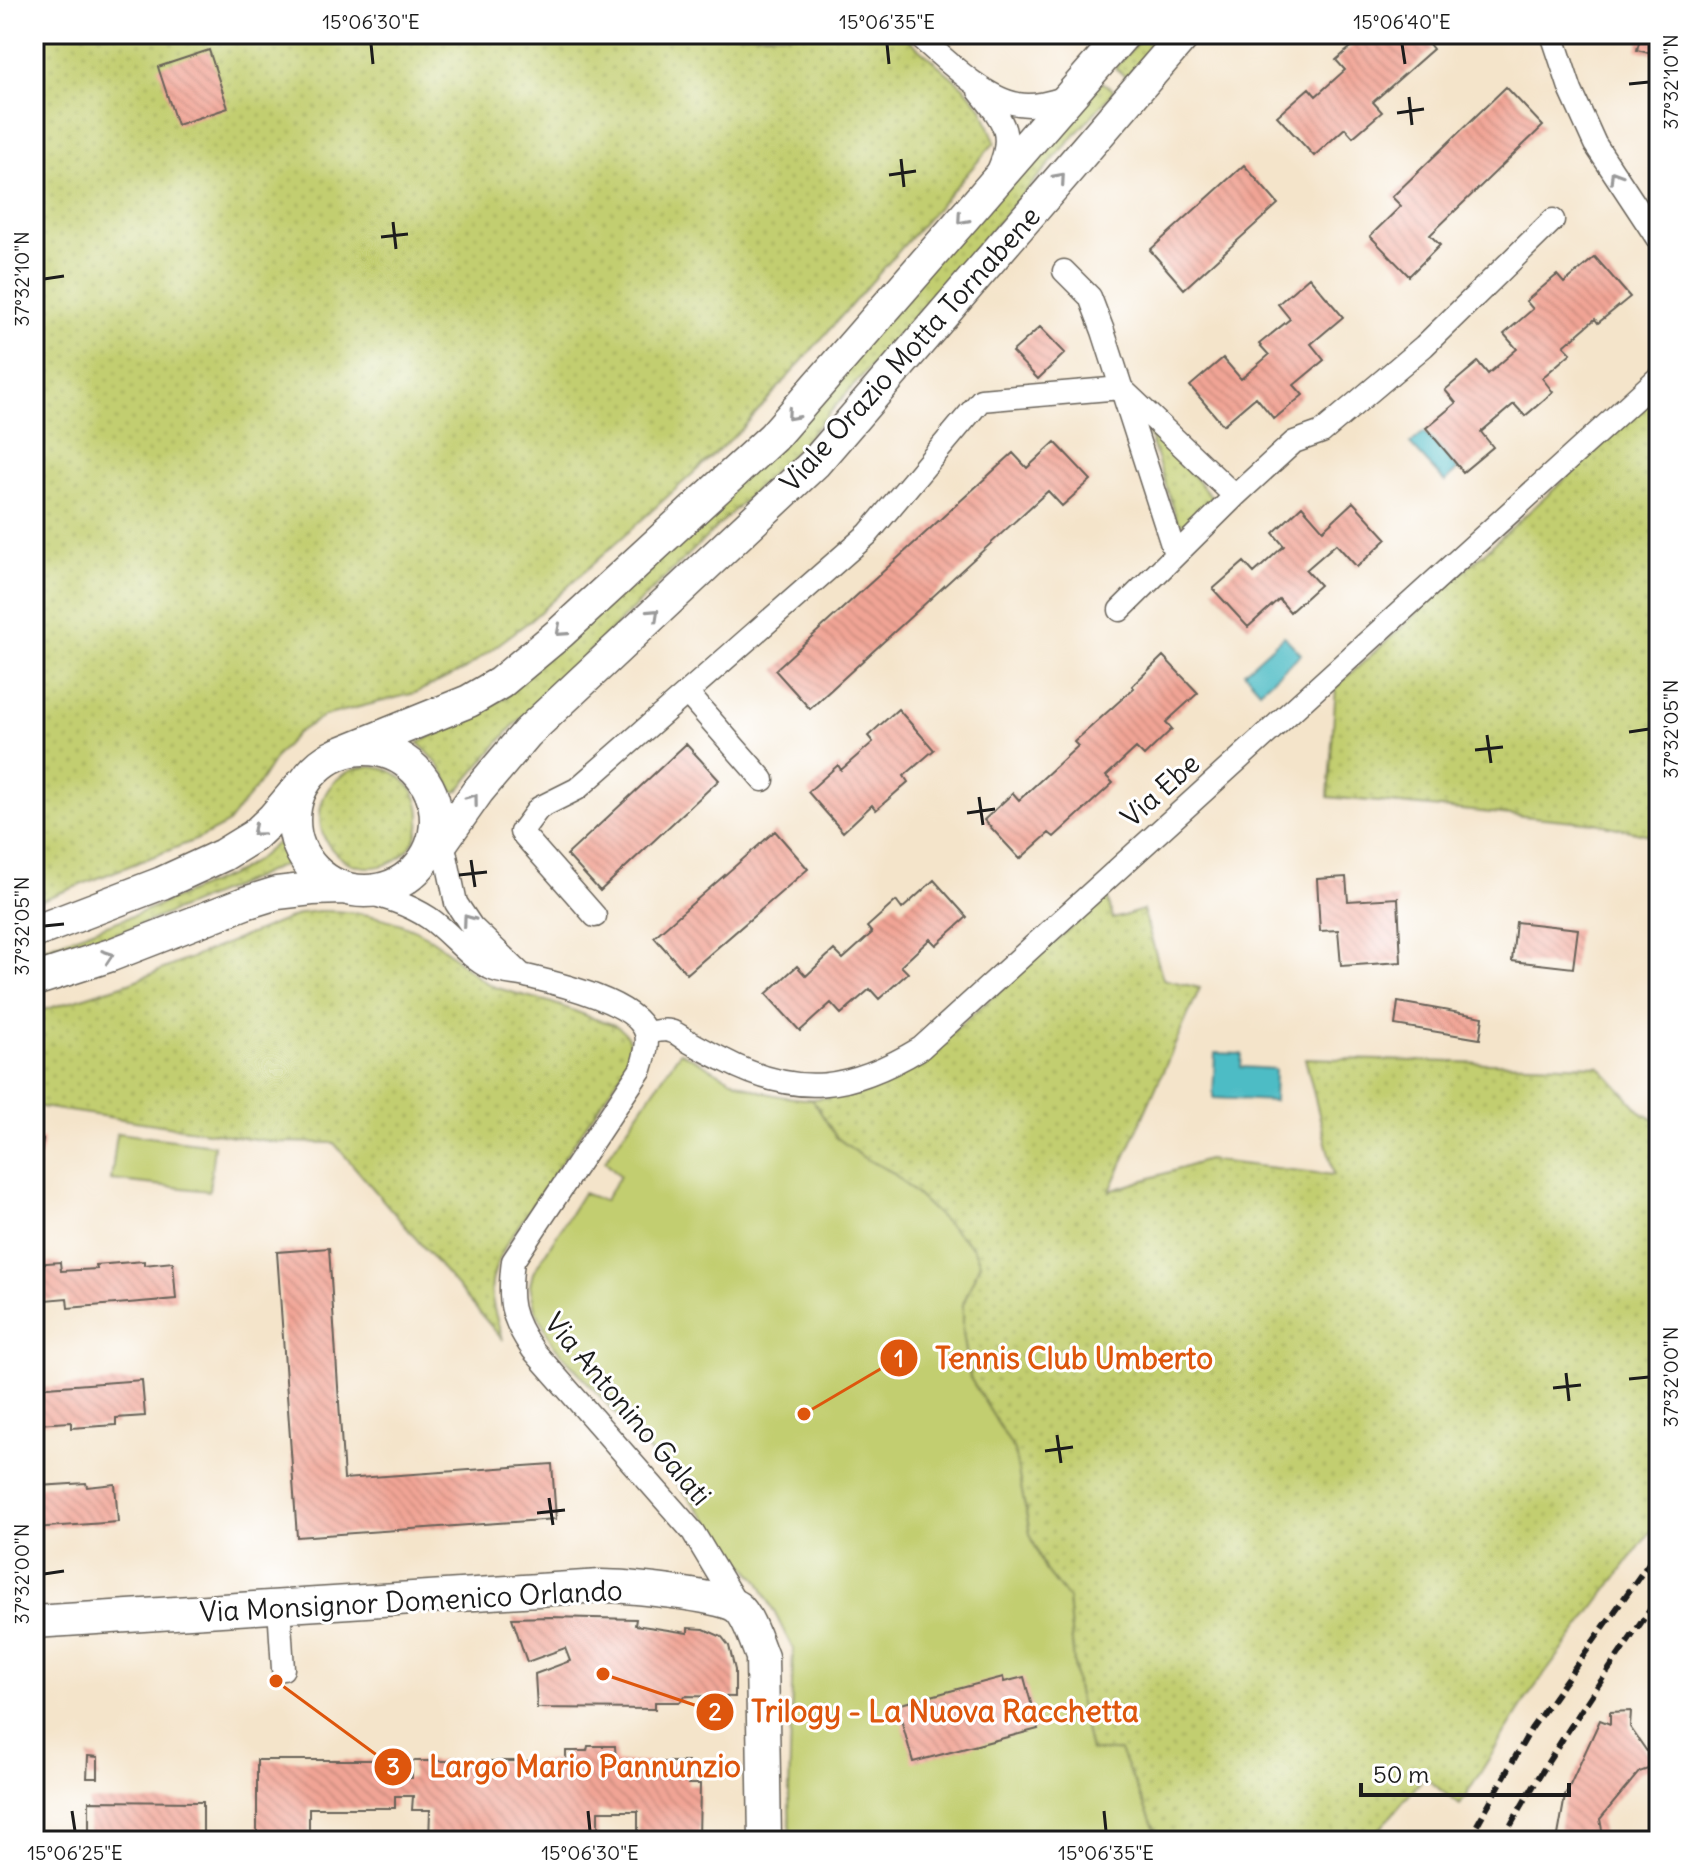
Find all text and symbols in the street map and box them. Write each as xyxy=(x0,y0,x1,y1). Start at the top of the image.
text: 15°06'30"E xyxy=(322,9,420,34)
text: 15°06'35"E xyxy=(839,9,935,34)
text: 15°06'40"E xyxy=(1353,9,1451,34)
text: 37°32'10"N xyxy=(1658,34,1683,130)
one-way arrow xyxy=(1610,170,1625,185)
one-way arrow xyxy=(1050,173,1065,188)
street label: Viale Orazio Motta Tornabene xyxy=(772,199,1048,499)
one-way arrow xyxy=(958,210,972,225)
text: 37°32'10"N xyxy=(9,231,34,327)
one-way arrow xyxy=(787,406,801,421)
one-way arrow xyxy=(645,609,660,623)
one-way arrow xyxy=(556,622,571,636)
text: 37°32'05"N xyxy=(1658,679,1683,779)
street label: Via Ebe xyxy=(1113,745,1207,835)
one-way arrow xyxy=(463,793,477,808)
one-way arrow xyxy=(252,821,267,836)
text: 37°32'05"N xyxy=(9,876,34,976)
one-way arrow xyxy=(463,914,477,929)
one-way arrow xyxy=(101,949,115,965)
street label: Via Antonino Galati xyxy=(537,1305,719,1513)
text: 37°32'00"N xyxy=(1658,1327,1683,1427)
callout: Tennis Club Umberto xyxy=(879,1331,1229,1385)
text: Tennis Club Umberto xyxy=(935,1339,1213,1377)
text: 1 xyxy=(894,1343,904,1373)
text: 37°32'00"N xyxy=(9,1524,34,1624)
street label: Via Monsignor Domenico Orlando xyxy=(199,1572,623,1630)
callout: Trilogy - La Nuova Racchetta xyxy=(695,1685,1155,1739)
text: Trilogy - La Nuova Racchetta xyxy=(751,1692,1139,1730)
text: 2 xyxy=(708,1696,722,1726)
callout: Largo Mario Pannunzio xyxy=(373,1740,757,1794)
text: Largo Mario Pannunzio xyxy=(429,1747,741,1785)
scale bar xyxy=(1361,1747,1569,1797)
text: 3 xyxy=(386,1751,400,1781)
text: 50 m xyxy=(1373,1759,1429,1789)
text: 15°06'25"E xyxy=(27,1840,123,1865)
text: 15°06'30"E xyxy=(541,1840,639,1865)
text: 15°06'35"E xyxy=(1058,1840,1154,1865)

